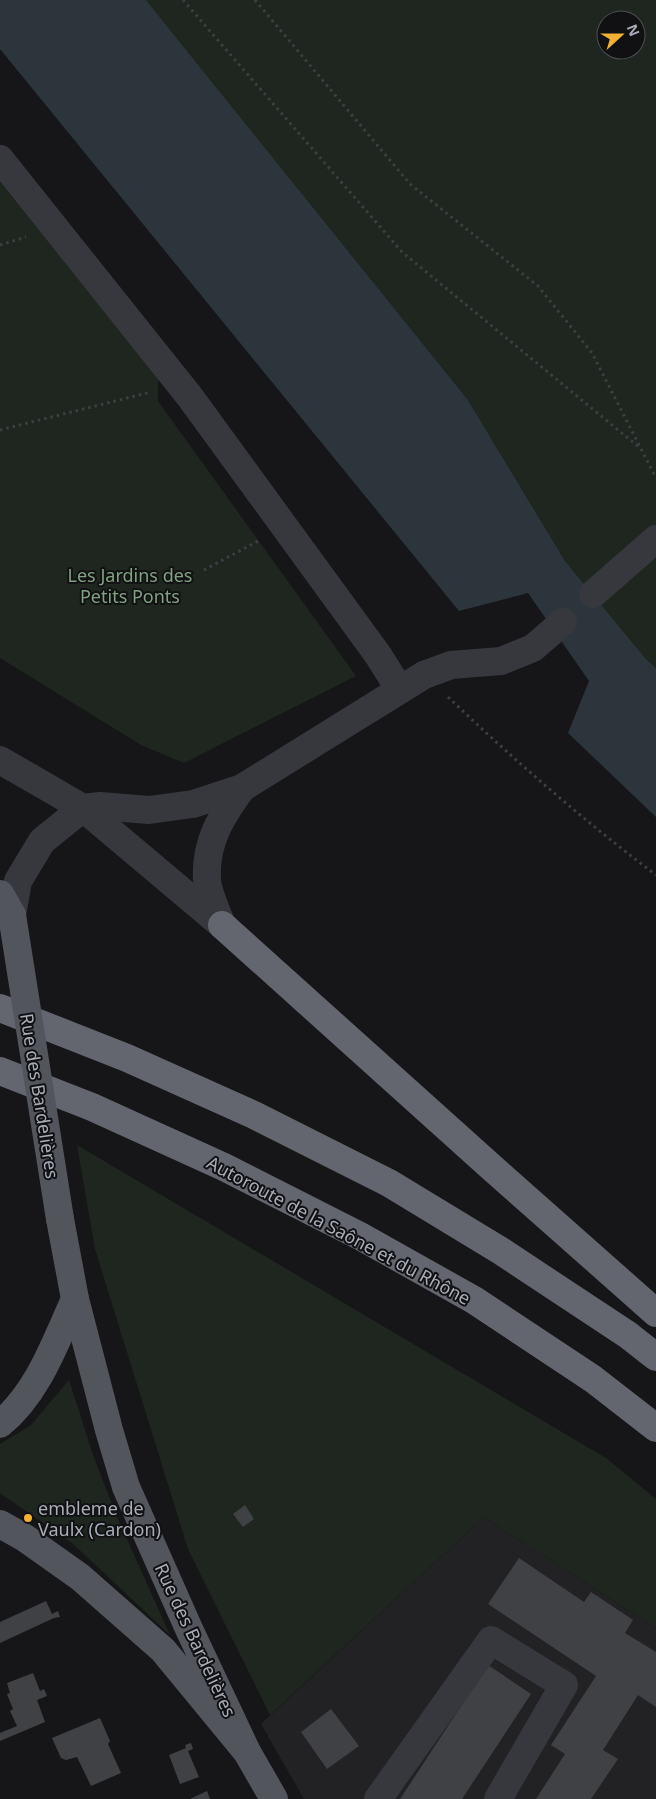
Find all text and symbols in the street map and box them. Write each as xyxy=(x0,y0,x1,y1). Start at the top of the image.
north arrow xyxy=(596,10,646,60)
text: N xyxy=(623,21,645,39)
park label: Les Jardins des Petits Ponts xyxy=(68,563,192,608)
street label: Rue des Bardelières xyxy=(15,1012,65,1180)
street label: Autoroute de la Saône et du Rhône xyxy=(203,1150,475,1310)
place label: embleme de Vaulx (Cardon) xyxy=(38,1496,161,1541)
marker: embleme de Vaulx (Cardon) xyxy=(22,1512,34,1524)
street label: Rue des Bardelières xyxy=(150,1559,242,1721)

